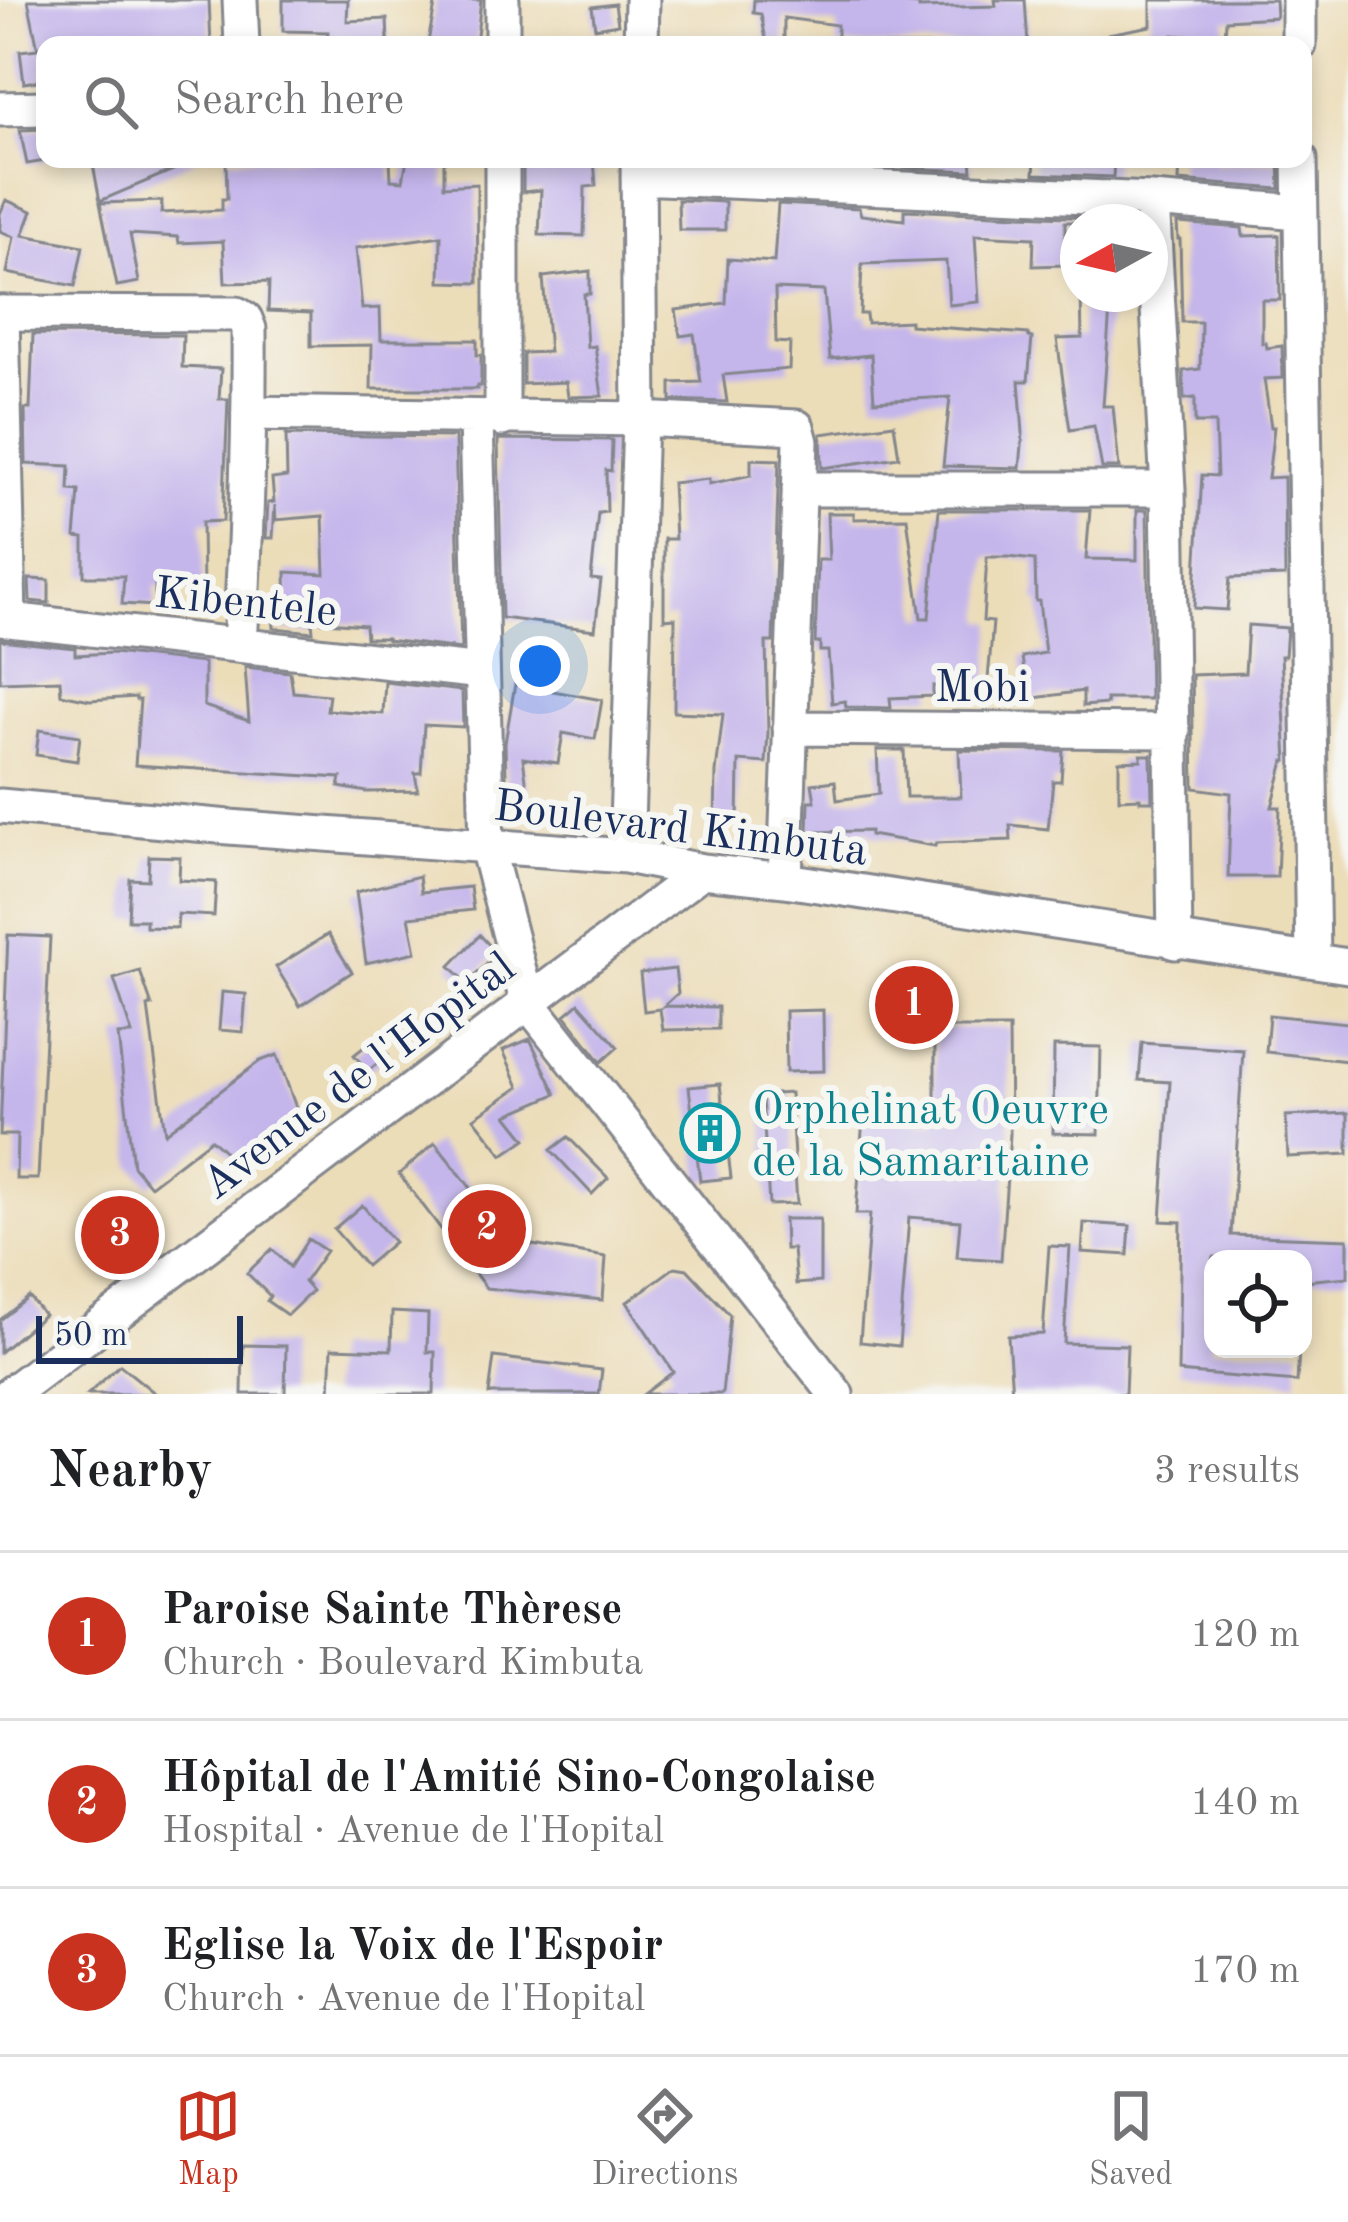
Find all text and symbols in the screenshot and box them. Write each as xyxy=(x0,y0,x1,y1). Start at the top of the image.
search box xyxy=(36,36,1312,168)
icon: search xyxy=(78,69,144,135)
text: Search here xyxy=(174,79,404,124)
north arrow xyxy=(1060,204,1168,312)
street label: Kibentele xyxy=(152,573,339,636)
your location xyxy=(510,636,570,696)
street label: Mobi xyxy=(934,667,1030,712)
street label: Boulevard Kimbuta xyxy=(491,785,870,876)
street label: Avenue de l'Hopital xyxy=(195,946,524,1209)
pin: 1 xyxy=(875,960,953,1050)
place label: Orphelinat Oeuvre de la Samaritaine xyxy=(752,1089,1109,1186)
building icon: Orphelinat Oeuvre de la Samaritaine xyxy=(679,1102,741,1164)
pin: 2 xyxy=(448,1184,526,1274)
pin: 3 xyxy=(81,1190,159,1280)
map controls xyxy=(1204,1250,1312,1358)
button: locate xyxy=(1204,1250,1312,1358)
scale bar xyxy=(36,1310,243,1363)
text: 50 m xyxy=(54,1320,128,1353)
text: Nearby xyxy=(48,1447,213,1498)
text: 3 results xyxy=(1154,1452,1300,1491)
text: Paroise Sainte Thèrese xyxy=(162,1589,623,1634)
text: 1 xyxy=(76,1616,98,1655)
text: 120 m xyxy=(1190,1616,1300,1655)
text: Church · Boulevard Kimbuta xyxy=(162,1644,643,1683)
text: Hôpital de l'Amitié Sino-Congolaise xyxy=(162,1757,876,1802)
text: 2 xyxy=(76,1784,98,1823)
text: 140 m xyxy=(1190,1784,1300,1823)
text: Hospital · Avenue de l'Hopital xyxy=(162,1812,664,1851)
text: Eglise la Voix de l'Espoir xyxy=(162,1925,663,1970)
text: 3 xyxy=(76,1952,98,1991)
text: 170 m xyxy=(1190,1952,1300,1991)
text: Church · Avenue de l'Hopital xyxy=(162,1980,645,2019)
tab: Map xyxy=(175,2083,241,2196)
tab: Directions xyxy=(592,2083,738,2196)
tab: Saved xyxy=(1089,2083,1173,2196)

